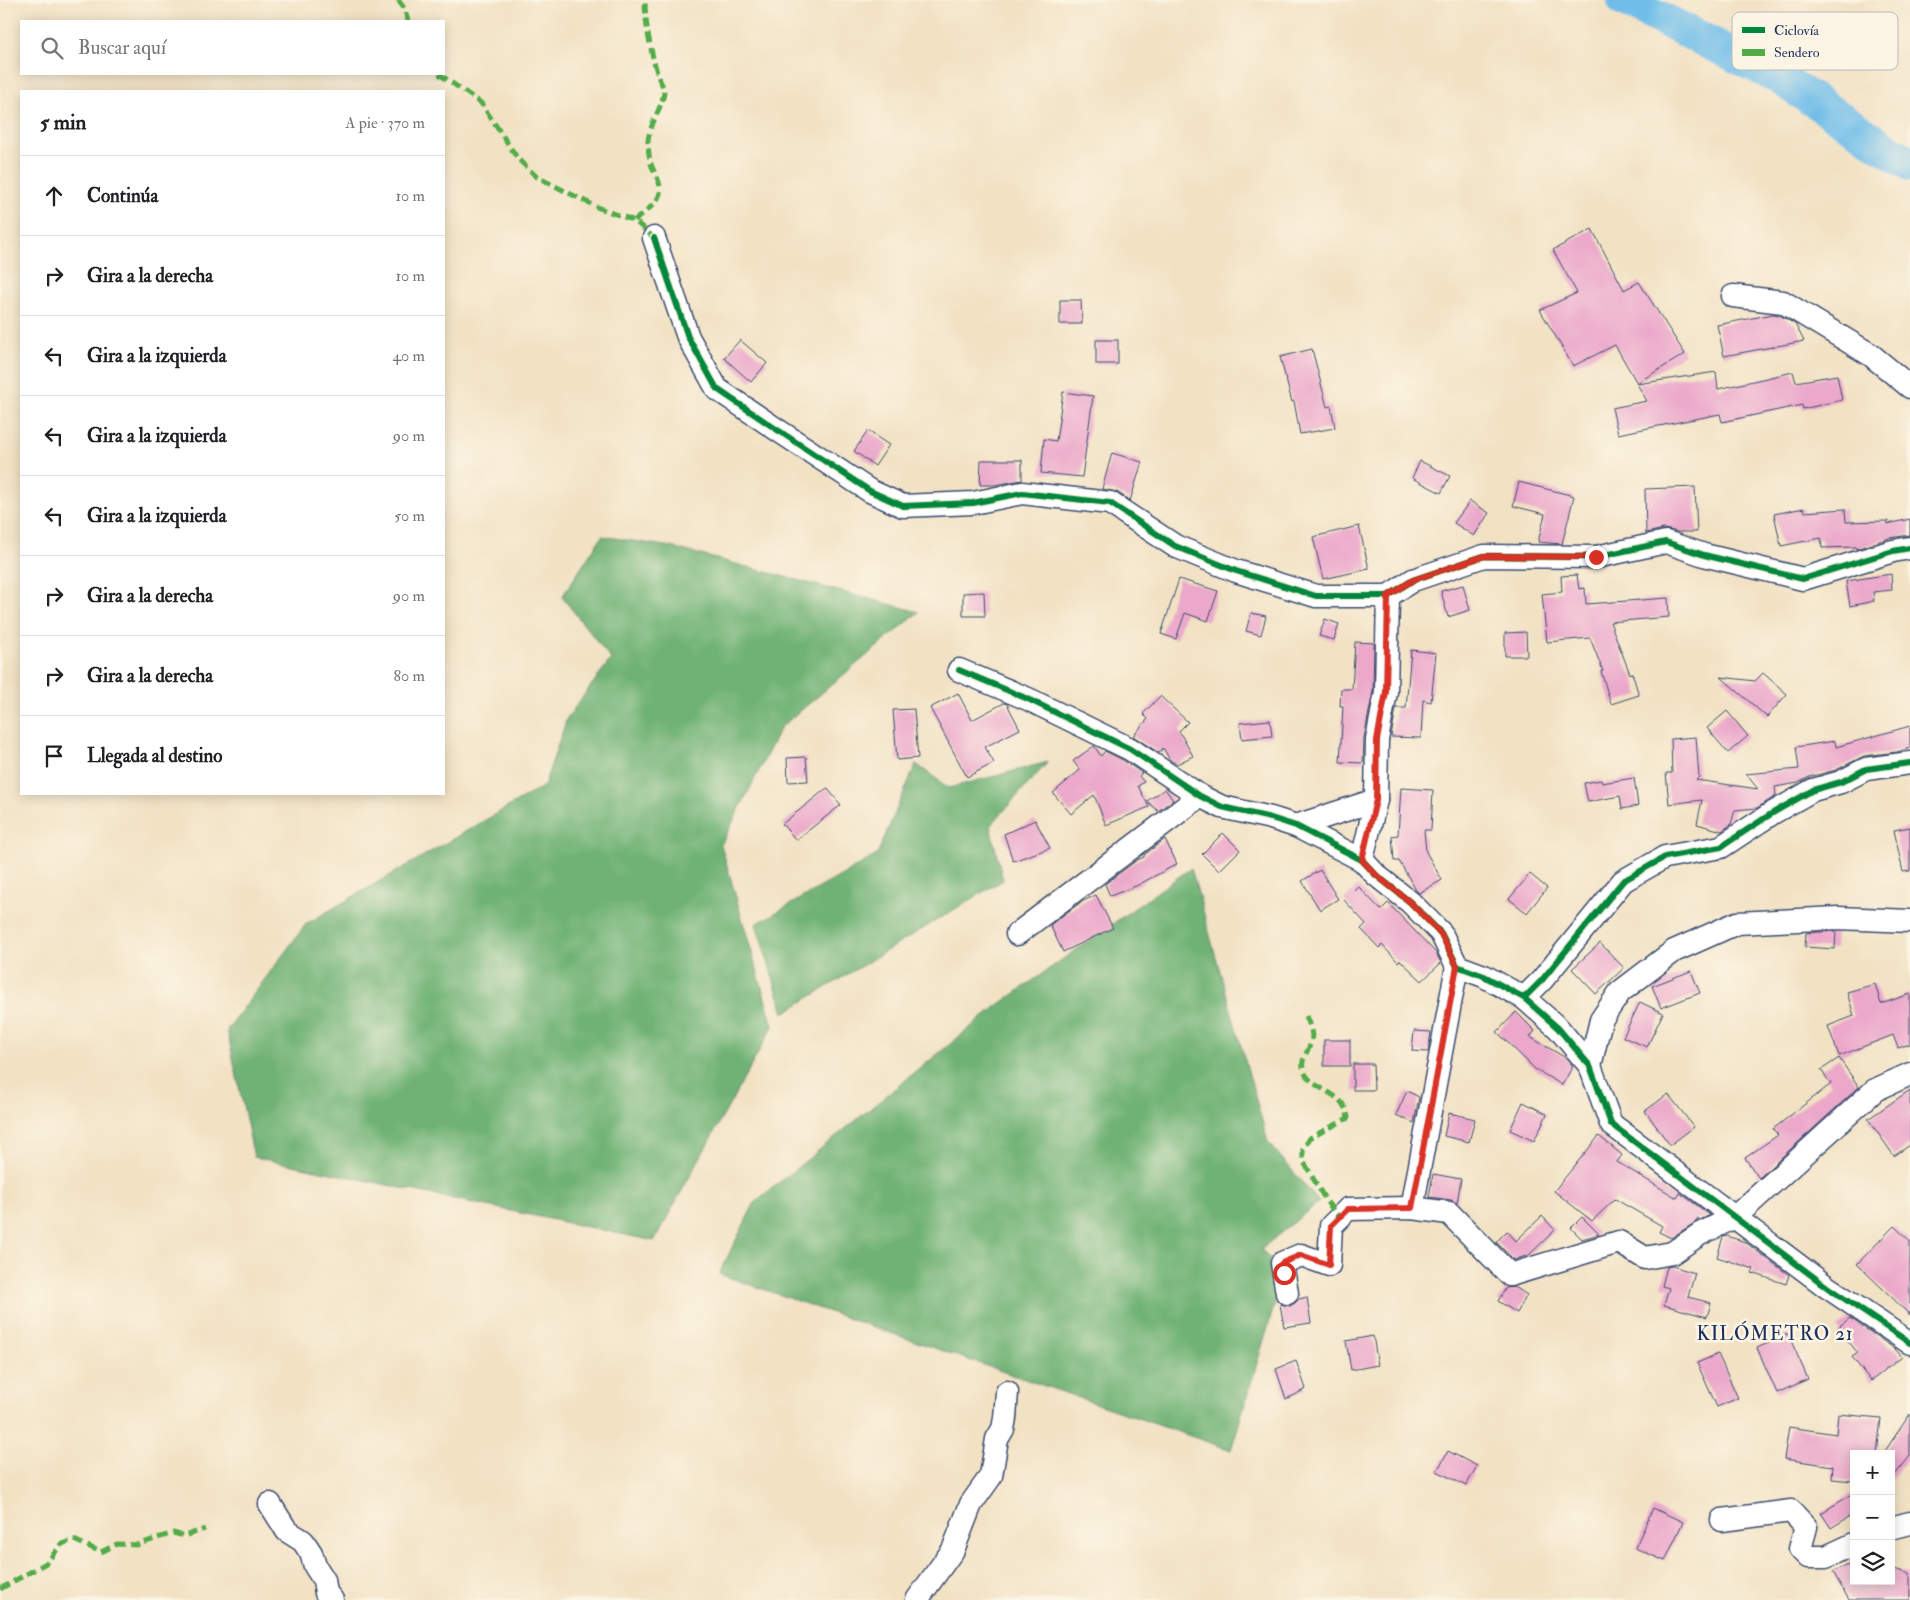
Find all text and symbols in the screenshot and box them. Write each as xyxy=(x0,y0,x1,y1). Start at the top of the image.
legend xyxy=(1732,12,1898,70)
search box xyxy=(20,20,445,75)
text: Ciclovía xyxy=(1774,22,1819,39)
icon: search xyxy=(38,34,66,62)
text: Buscar aquí xyxy=(78,36,166,60)
text: Sendero xyxy=(1774,44,1820,61)
text: 5 min xyxy=(40,109,86,136)
text: A pie · 370 m xyxy=(345,113,425,133)
icon: ahead xyxy=(40,182,68,210)
text: Continúa xyxy=(87,184,158,208)
text: 10 m xyxy=(395,186,425,206)
icon: right xyxy=(40,262,68,290)
text: Gira a la derecha xyxy=(87,264,213,288)
text: 10 m xyxy=(395,266,425,286)
icon: left xyxy=(40,342,68,370)
text: Gira a la izquierda xyxy=(87,344,226,368)
text: 40 m xyxy=(392,346,425,366)
icon: left xyxy=(40,422,68,450)
text: Gira a la izquierda xyxy=(87,424,226,448)
text: 90 m xyxy=(393,426,425,446)
icon: left xyxy=(40,502,68,530)
text: Gira a la izquierda xyxy=(87,504,226,528)
text: 50 m xyxy=(394,506,425,526)
route end xyxy=(1585,546,1608,569)
icon: right xyxy=(40,582,68,610)
text: Gira a la derecha xyxy=(87,584,213,608)
text: 90 m xyxy=(393,586,425,606)
icon: right xyxy=(40,662,68,690)
text: Gira a la derecha xyxy=(87,664,213,688)
text: 80 m xyxy=(394,666,425,686)
icon: arrive xyxy=(40,742,68,770)
text: Llegada al destino xyxy=(87,744,222,768)
route start xyxy=(1273,1262,1296,1285)
district label: KILÓMETRO 21 xyxy=(1696,1320,1854,1346)
map controls xyxy=(1850,1450,1895,1585)
button: + xyxy=(1850,1450,1895,1495)
button: − xyxy=(1850,1495,1895,1540)
button: layers xyxy=(1850,1540,1895,1585)

